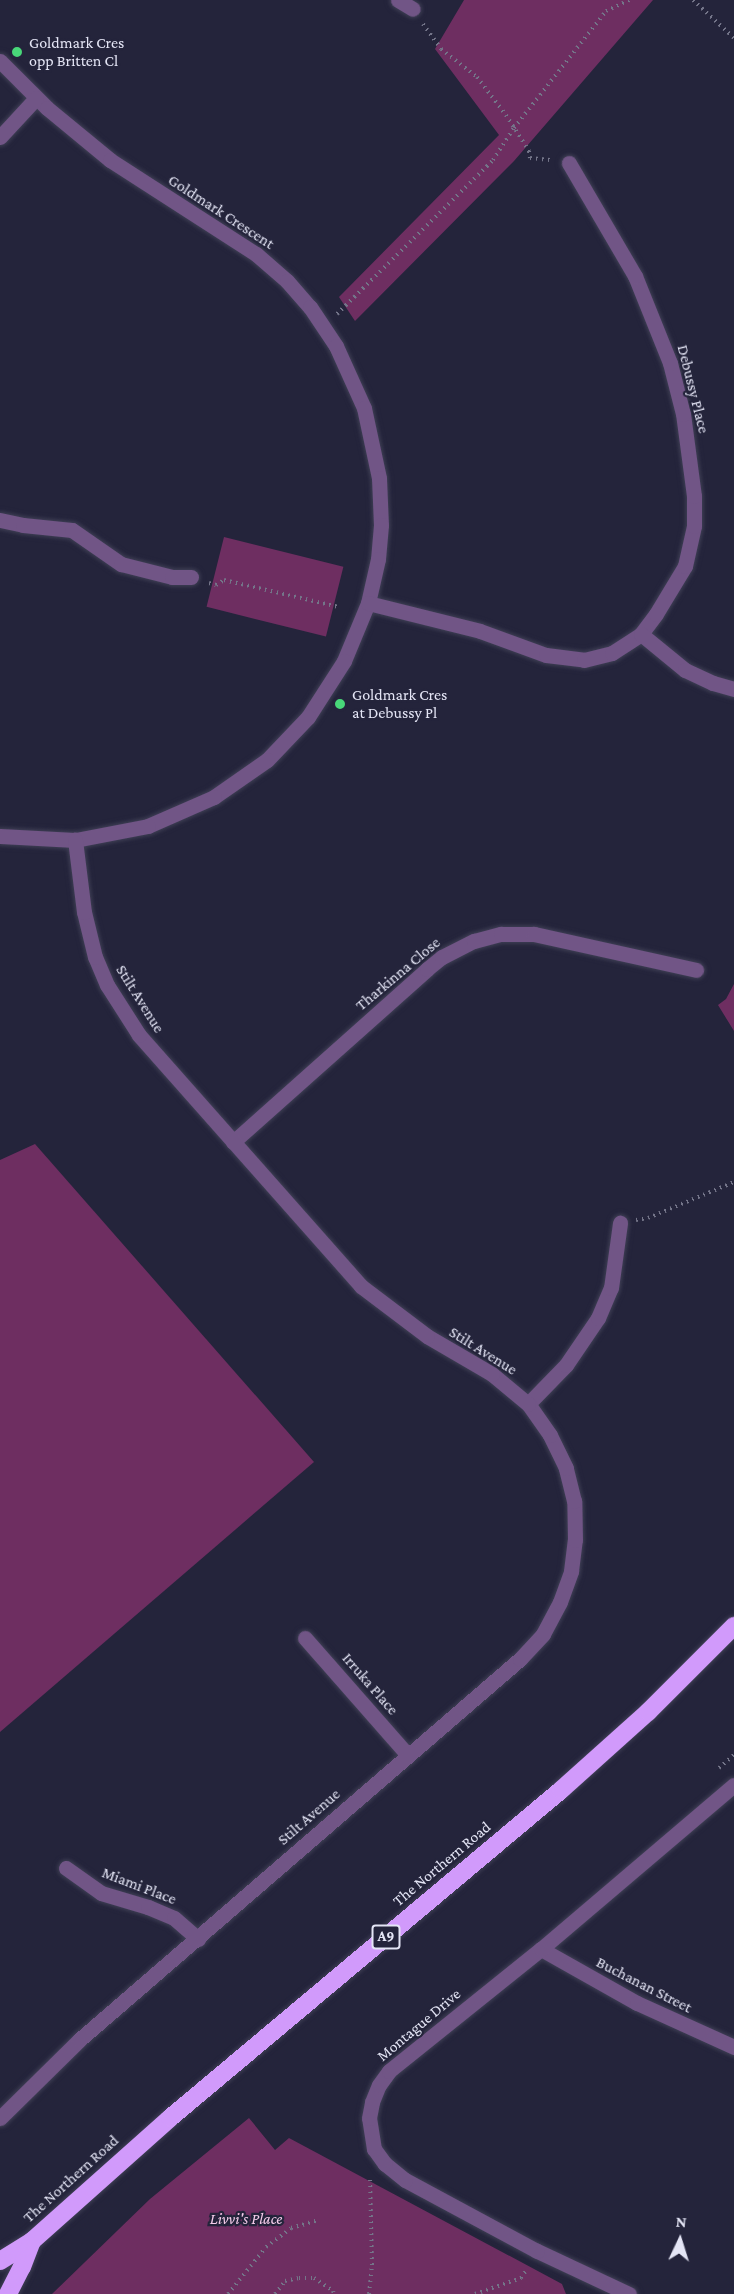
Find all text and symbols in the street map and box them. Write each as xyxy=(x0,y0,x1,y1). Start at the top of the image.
place label: Goldmark Cres opp Britten Cl xyxy=(29,33,124,71)
marker: Goldmark Cres opp Britten Cl xyxy=(10,45,24,59)
street label: Goldmark Crescent xyxy=(164,171,278,253)
street label: Debussy Place xyxy=(673,343,713,435)
place label: Goldmark Cres at Debussy Pl xyxy=(352,685,447,723)
marker: Goldmark Cres at Debussy Pl xyxy=(333,697,347,711)
street label: Tharkinna Close xyxy=(352,933,444,1015)
street label: Stilt Avenue xyxy=(112,961,168,1037)
street label: Stilt Avenue xyxy=(445,1323,521,1379)
street label: Irruka Place xyxy=(338,1649,402,1719)
street label: Stilt Avenue xyxy=(274,1785,344,1849)
street label: The Northern Road xyxy=(389,1817,495,1911)
street label: Miami Place xyxy=(99,1863,179,1909)
road number: A9 xyxy=(371,1925,401,1949)
street label: Buchanan Street xyxy=(593,1953,695,2017)
street label: Montague Drive xyxy=(373,1984,465,2066)
street label: The Northern Road xyxy=(19,2131,123,2227)
park label: Livvi's Place xyxy=(210,2209,282,2229)
north arrow xyxy=(650,2210,710,2270)
text: N xyxy=(675,2213,687,2230)

